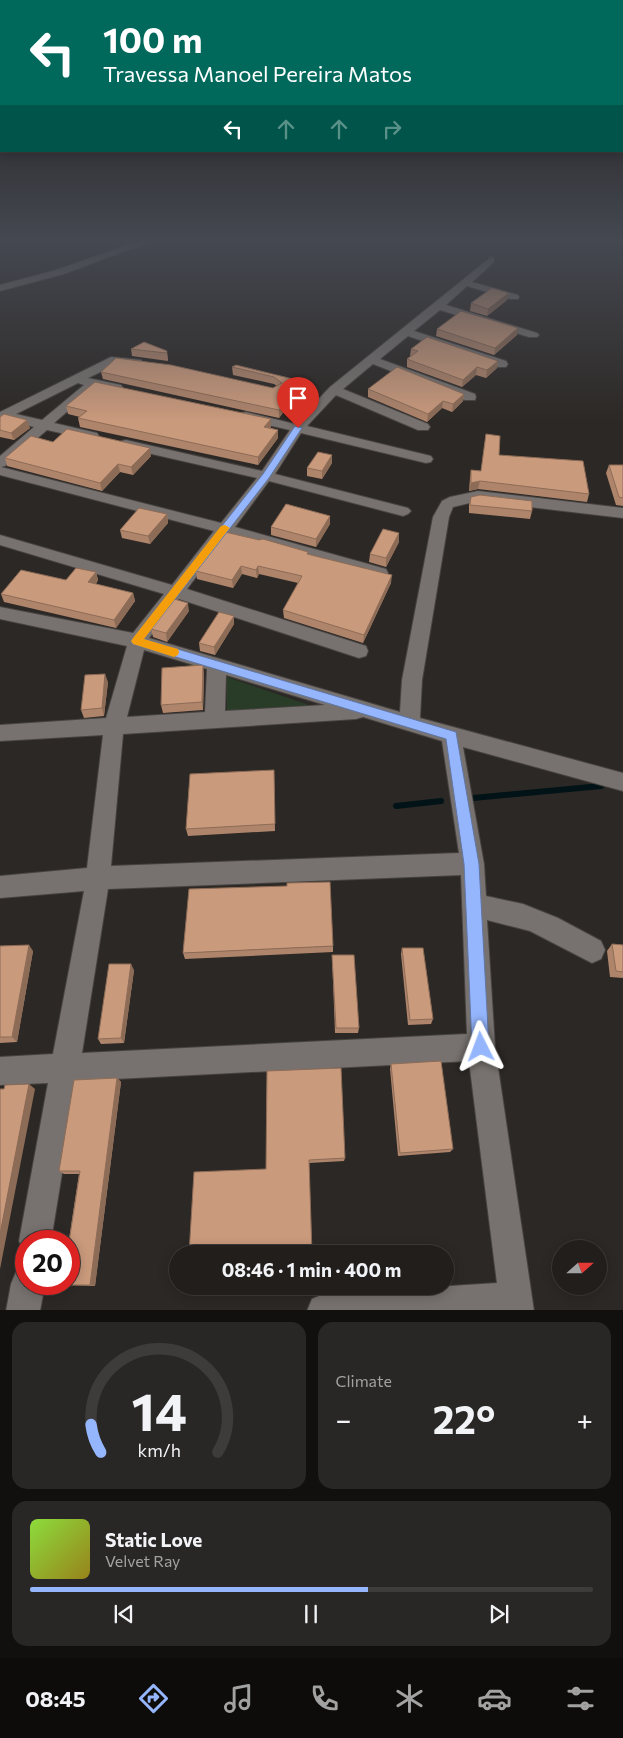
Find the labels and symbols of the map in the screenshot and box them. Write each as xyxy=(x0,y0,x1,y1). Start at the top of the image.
pin xyxy=(277,377,319,428)
position arrow xyxy=(454,1020,506,1072)
speed limit sign: 20 xyxy=(15,1230,80,1295)
north arrow xyxy=(552,1240,608,1295)

